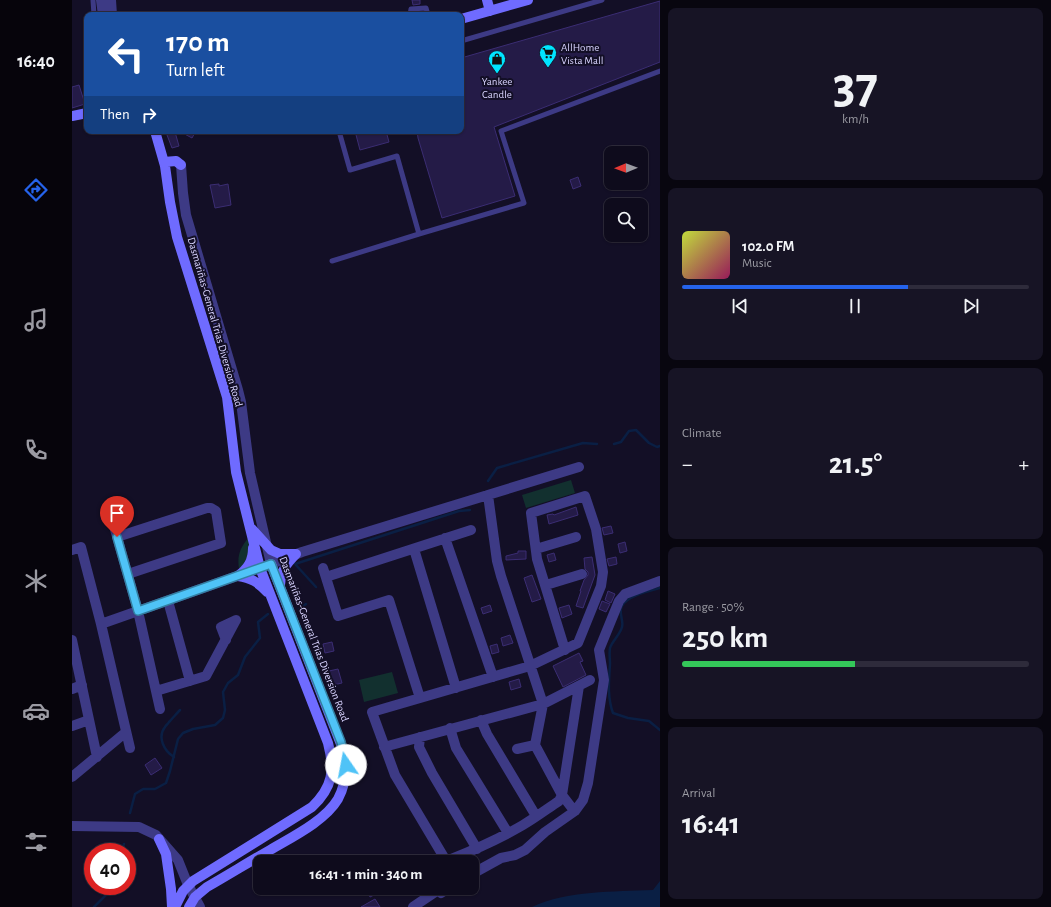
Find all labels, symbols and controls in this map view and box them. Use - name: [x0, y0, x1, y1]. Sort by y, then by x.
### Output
- icon: left: [100, 28, 152, 80]
- text: 170 m: [166, 29, 230, 57]
- place label: AllHome Vista Mall: [561, 42, 603, 66]
- supermarket icon: AllHome Vista Mall: [538, 43, 558, 68]
- shop icon: Yankee Candle: [487, 49, 507, 74]
- text: 16:40: [17, 53, 55, 71]
- text: 37: [833, 60, 878, 112]
- text: Turn left: [166, 62, 225, 80]
- place label: Yankee Candle: [482, 76, 512, 100]
- icon: right: [138, 104, 160, 126]
- text: Then: [100, 107, 130, 122]
- text: km/h: [842, 113, 869, 126]
- north arrow: [604, 146, 648, 190]
- map controls: [604, 146, 648, 242]
- icon: directions: [22, 176, 50, 204]
- button: search: [604, 198, 648, 242]
- street label: Dasmariñas-General Trias Diversion Road: [185, 236, 245, 408]
- text: 102.0 FM: [742, 239, 794, 254]
- text: Music: [742, 257, 772, 270]
- icon: previous: [729, 295, 751, 317]
- icon: pause: [844, 295, 866, 317]
- icon: next: [960, 295, 982, 317]
- icon: music: [22, 306, 50, 334]
- text: Climate: [682, 427, 721, 440]
- icon: phone: [22, 436, 50, 464]
- text: 21.5°: [829, 449, 882, 479]
- text: −: [682, 453, 693, 475]
- text: +: [1018, 453, 1029, 475]
- pin: [100, 496, 134, 537]
- icon: arrive: [106, 502, 128, 524]
- street label: Dasmariñas-General Trias Diversion Road: [277, 555, 351, 723]
- icon: climate: [22, 567, 50, 595]
- text: Range · 50%: [682, 601, 744, 614]
- text: 250 km: [682, 623, 768, 653]
- icon: car: [22, 697, 50, 725]
- position arrow: [325, 744, 367, 786]
- text: Arrival: [682, 787, 715, 800]
- text: 16:41: [682, 809, 740, 839]
- icon: filters: [22, 828, 50, 856]
- speed limit sign: 40: [84, 843, 136, 895]
- text: 16:41 · 1 min · 340 m: [310, 867, 422, 882]

